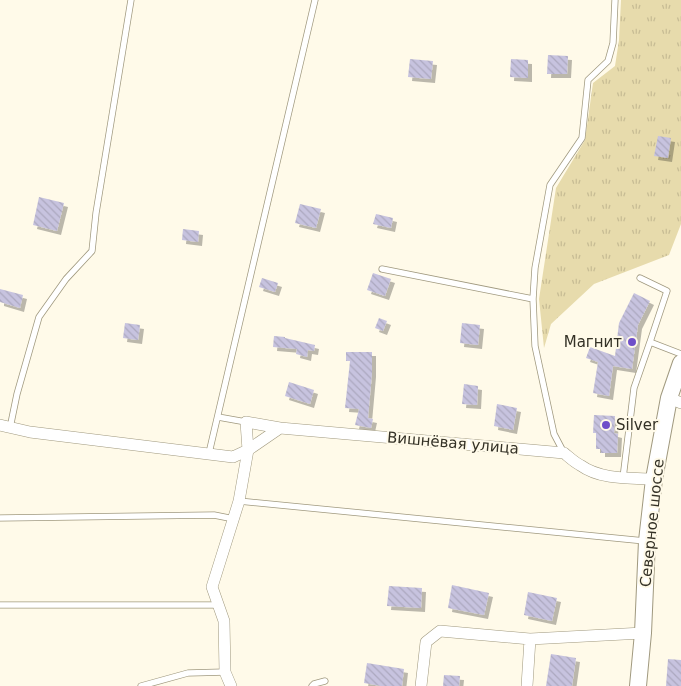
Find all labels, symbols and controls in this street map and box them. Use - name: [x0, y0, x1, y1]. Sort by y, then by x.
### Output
- place label: Магнит: [564, 333, 622, 351]
- marker: Магнит: [626, 336, 638, 348]
- place label: Silver: [616, 416, 659, 434]
- marker: Silver: [600, 419, 612, 431]
- street label: Вишнёвая улица: [386, 428, 520, 458]
- street label: Северное шоссе: [636, 458, 668, 588]

